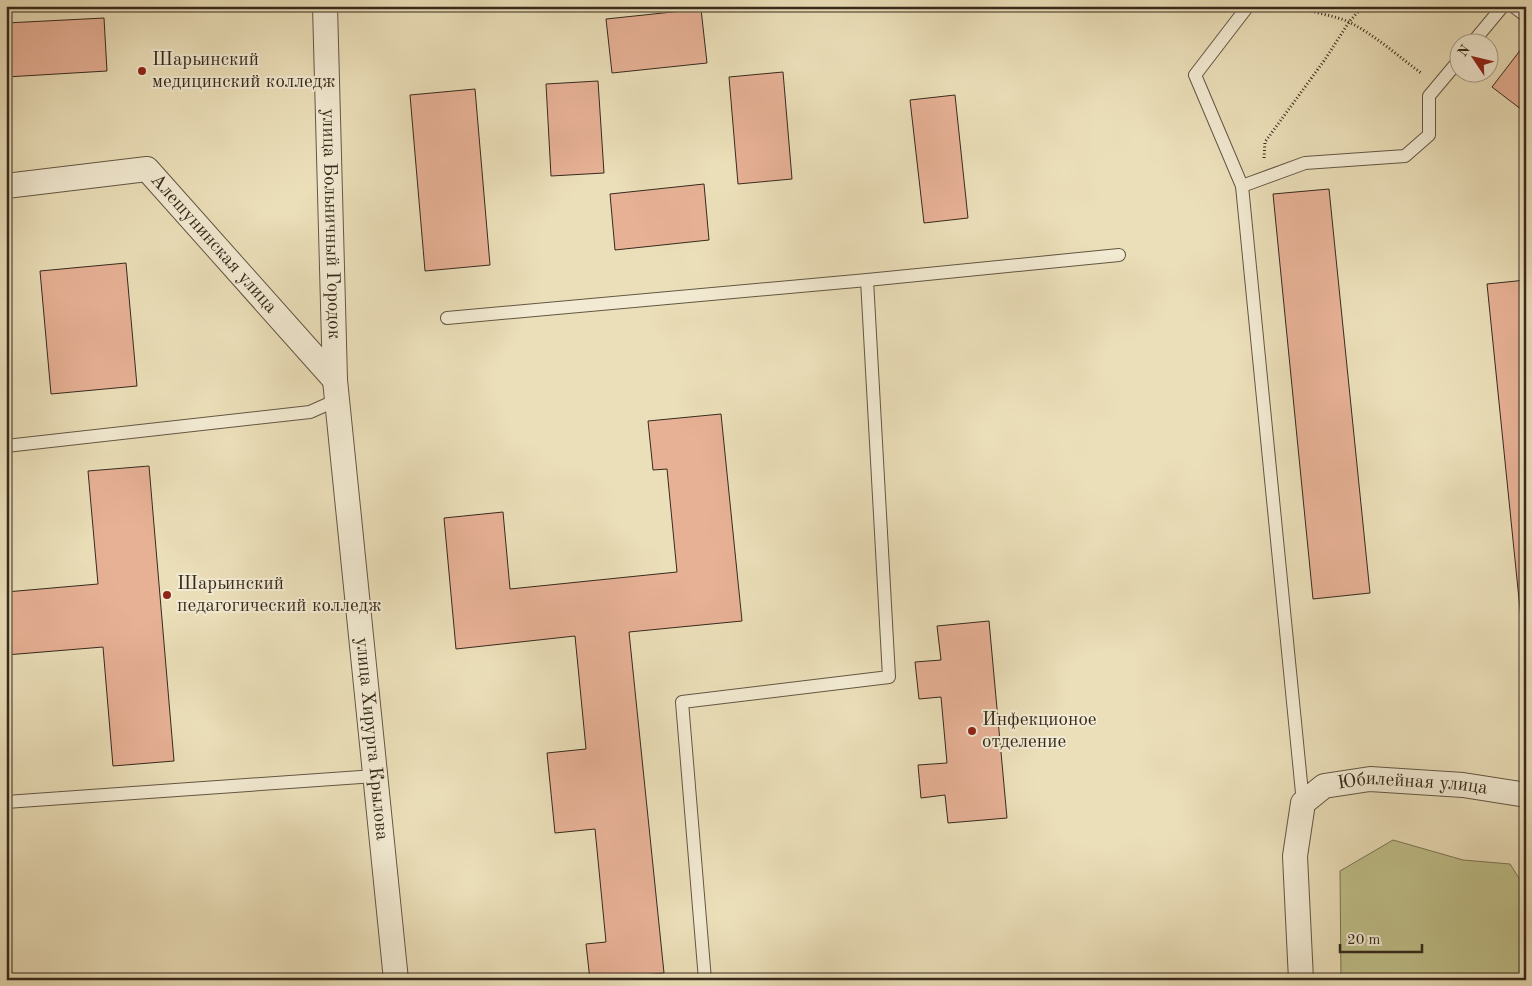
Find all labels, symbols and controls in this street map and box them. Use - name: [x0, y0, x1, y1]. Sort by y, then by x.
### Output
- north arrow: [1450, 32, 1500, 82]
- text: N: [1455, 42, 1473, 60]
- place label: Шарьинский медицинский колледж: [152, 51, 336, 92]
- marker: Шарьинский медицинский колледж: [136, 65, 148, 77]
- street label: улица Больничный Городок: [318, 108, 343, 340]
- street label: Алешунинская улица: [147, 170, 281, 317]
- place label: Шарьинский педагогический колледж: [177, 575, 382, 616]
- marker: Шарьинский педагогический колледж: [161, 589, 173, 601]
- street label: улица Хирурга Крылова: [352, 637, 391, 842]
- place label: Инфекционое отделение: [982, 711, 1097, 752]
- marker: Инфекционое отделение: [966, 725, 978, 737]
- street label: Юбилейная улица: [1336, 769, 1490, 798]
- scale bar: [1340, 921, 1422, 953]
- text: 20 m: [1347, 933, 1381, 948]

